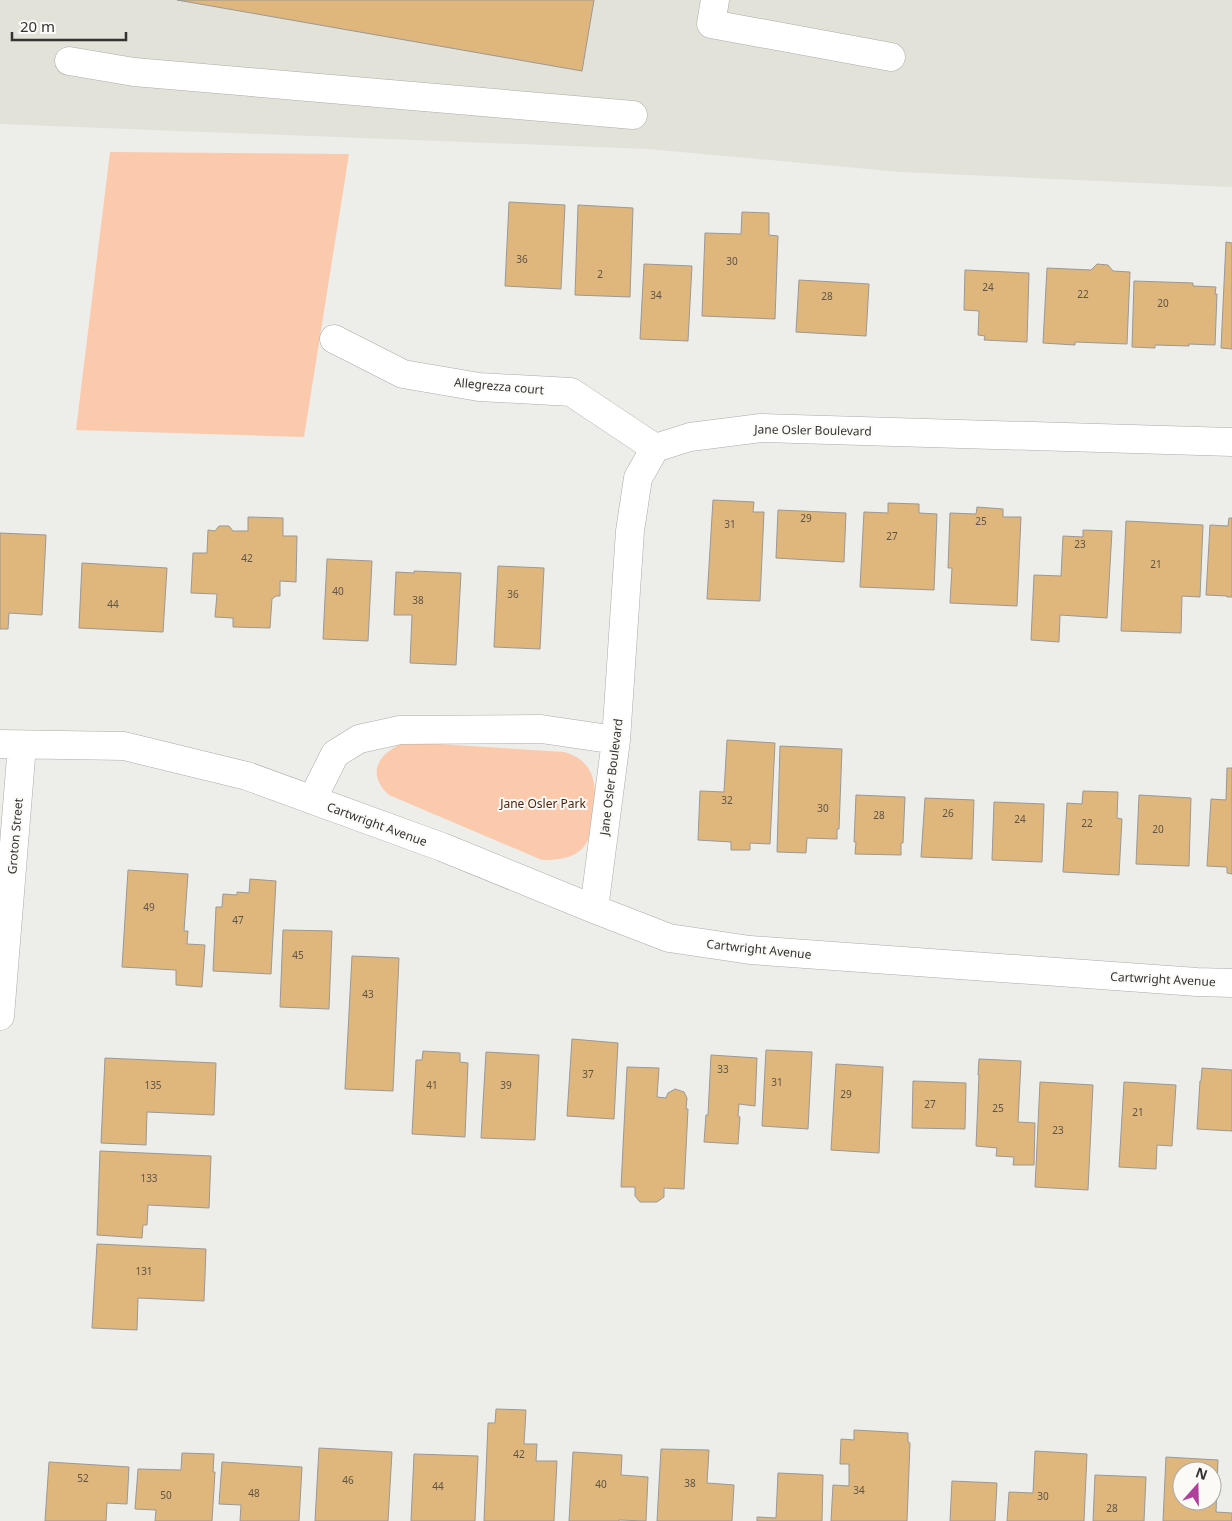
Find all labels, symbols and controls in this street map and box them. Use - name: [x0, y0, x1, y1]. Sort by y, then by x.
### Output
- scale bar: [12, 10, 126, 42]
- text: 20 m: [20, 16, 55, 36]
- house number: 36: [516, 252, 528, 266]
- house number: 30: [726, 254, 738, 268]
- house number: 2: [597, 267, 603, 281]
- house number: 24: [982, 280, 994, 294]
- house number: 22: [1077, 287, 1089, 301]
- house number: 34: [650, 288, 662, 302]
- house number: 28: [821, 289, 833, 303]
- house number: 20: [1157, 296, 1169, 310]
- street label: Allegrezza court: [453, 374, 545, 398]
- street label: Jane Osler Boulevard: [753, 420, 872, 440]
- house number: 29: [800, 511, 812, 525]
- house number: 25: [975, 514, 987, 528]
- house number: 31: [724, 517, 736, 531]
- house number: 27: [886, 529, 898, 543]
- house number: 23: [1074, 537, 1086, 551]
- house number: 42: [241, 551, 253, 565]
- house number: 21: [1150, 557, 1162, 571]
- house number: 40: [332, 584, 344, 598]
- house number: 36: [507, 587, 519, 601]
- house number: 38: [412, 593, 424, 607]
- house number: 44: [107, 597, 119, 611]
- street label: Jane Osler Boulevard: [595, 718, 627, 837]
- house number: 32: [721, 793, 733, 807]
- park label: Jane Osler Park: [499, 795, 586, 812]
- street label: Groton Street: [3, 797, 27, 875]
- street label: Cartwright Avenue: [325, 798, 430, 850]
- house number: 30: [817, 801, 829, 815]
- house number: 26: [942, 806, 954, 820]
- house number: 28: [873, 808, 885, 822]
- house number: 24: [1014, 812, 1026, 826]
- house number: 22: [1081, 816, 1093, 830]
- house number: 20: [1152, 822, 1164, 836]
- house number: 49: [143, 900, 155, 914]
- house number: 47: [232, 913, 244, 927]
- street label: Cartwright Avenue: [706, 935, 813, 963]
- house number: 45: [292, 948, 304, 962]
- street label: Cartwright Avenue: [1110, 968, 1216, 990]
- house number: 43: [362, 987, 374, 1001]
- house number: 33: [717, 1062, 729, 1076]
- house number: 37: [582, 1067, 594, 1081]
- house number: 31: [771, 1075, 783, 1089]
- house number: 135: [144, 1078, 162, 1092]
- house number: 41: [426, 1078, 438, 1092]
- house number: 39: [500, 1078, 512, 1092]
- house number: 29: [840, 1087, 852, 1101]
- house number: 27: [924, 1097, 936, 1111]
- house number: 25: [992, 1101, 1004, 1115]
- house number: 21: [1132, 1105, 1144, 1119]
- house number: 23: [1052, 1123, 1064, 1137]
- house number: 133: [140, 1171, 158, 1185]
- house number: 131: [135, 1264, 153, 1278]
- house number: 42: [513, 1447, 525, 1461]
- north arrow: [1172, 1461, 1222, 1511]
- text: N: [1193, 1462, 1210, 1484]
- house number: 52: [77, 1471, 89, 1485]
- house number: 46: [342, 1473, 354, 1487]
- house number: 38: [684, 1476, 696, 1490]
- house number: 40: [595, 1477, 607, 1491]
- house number: 44: [432, 1479, 444, 1493]
- house number: 34: [853, 1483, 865, 1497]
- house number: 48: [248, 1486, 260, 1500]
- house number: 50: [160, 1488, 172, 1502]
- house number: 30: [1037, 1489, 1049, 1503]
- house number: 28: [1106, 1501, 1118, 1515]

